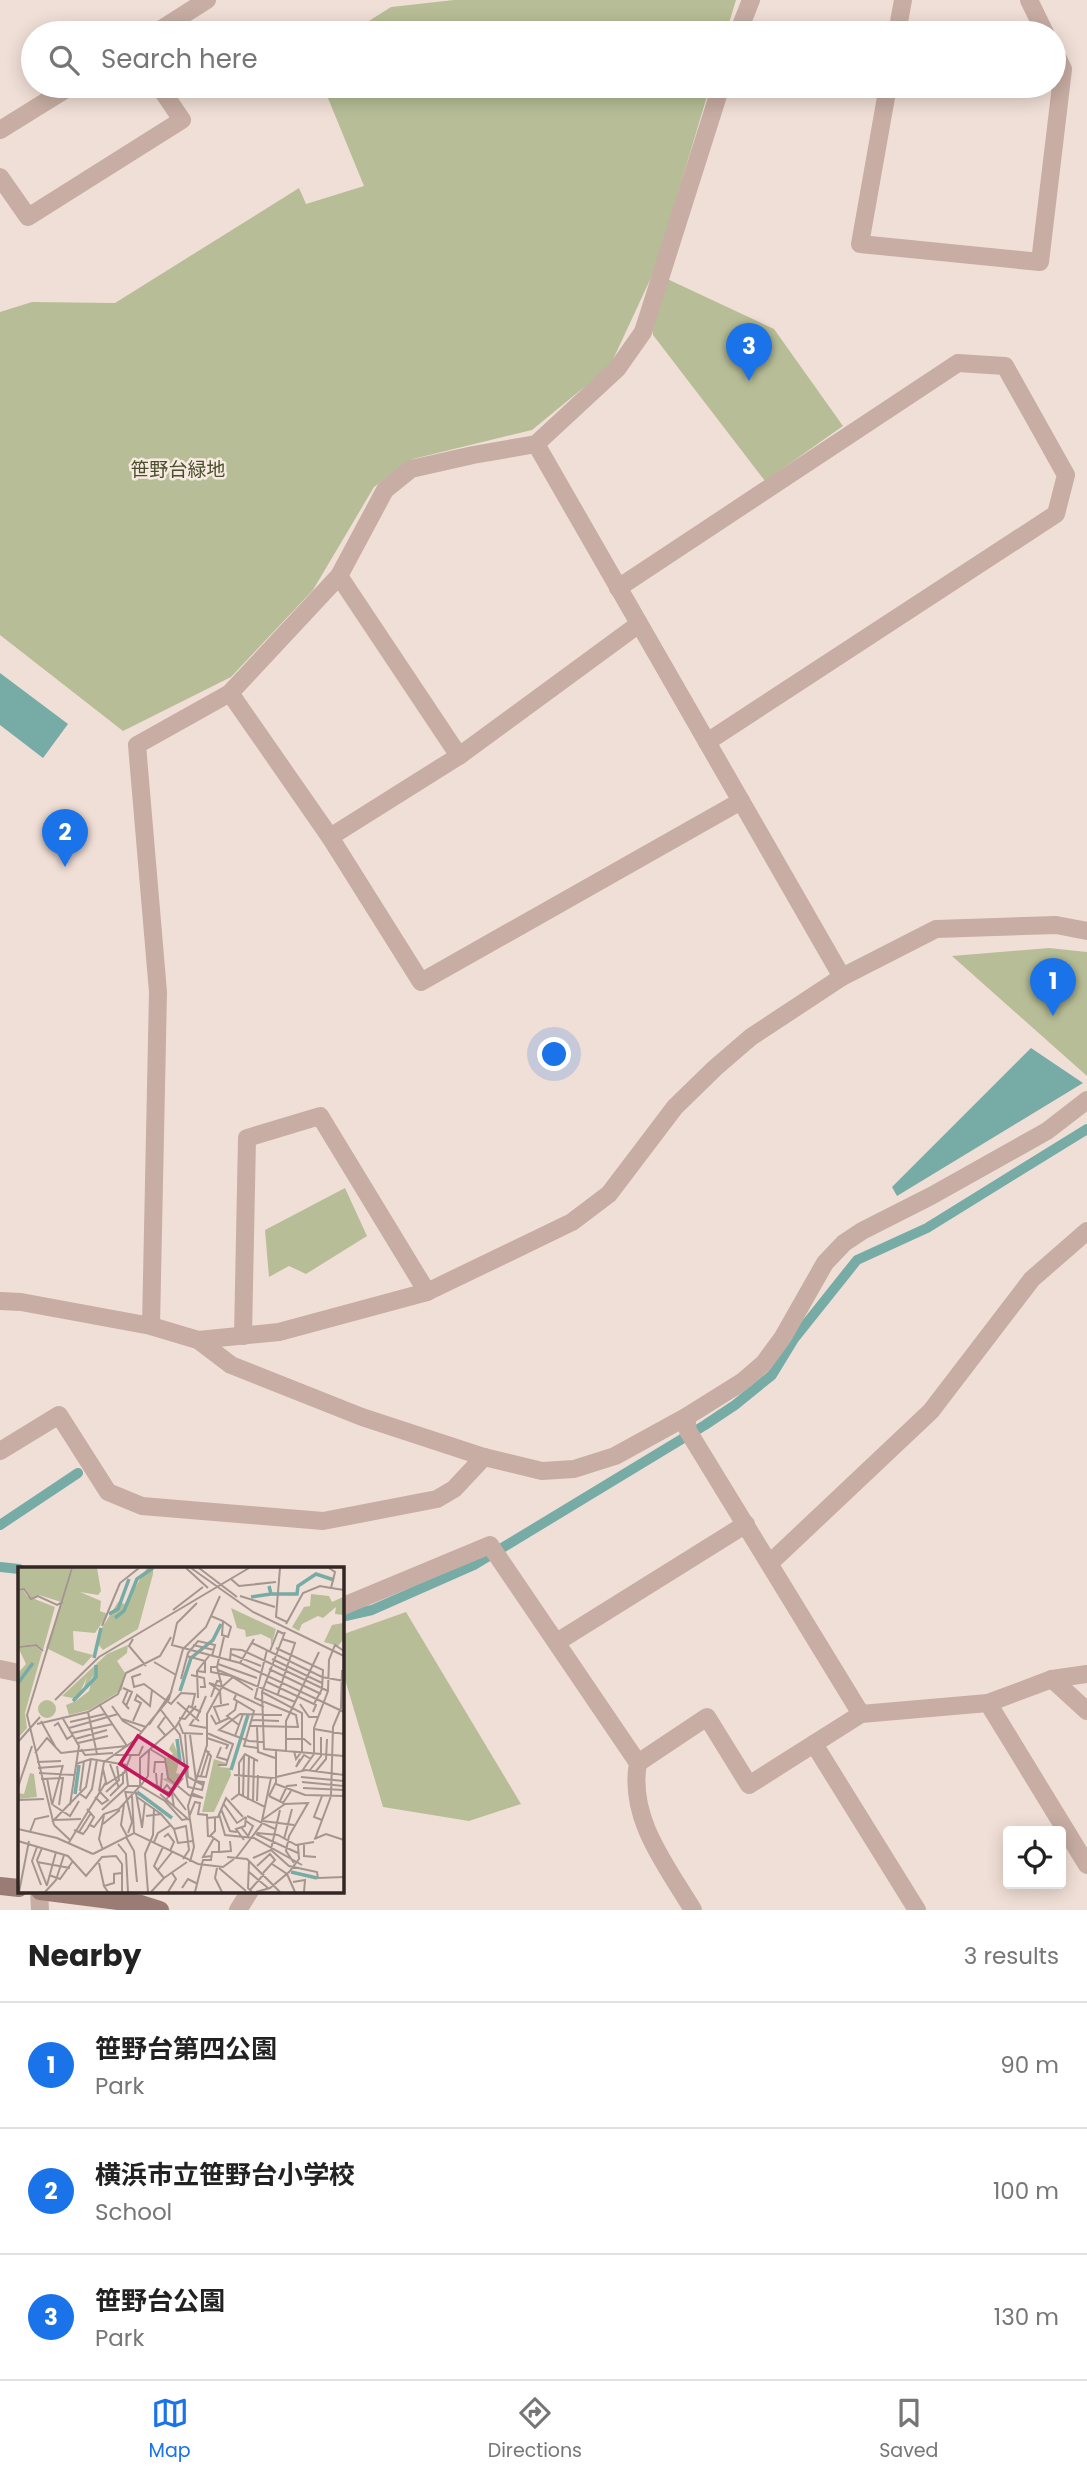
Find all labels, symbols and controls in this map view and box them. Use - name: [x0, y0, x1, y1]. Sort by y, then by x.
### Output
- search box: [21, 21, 1066, 98]
- icon: search: [45, 41, 83, 79]
- text: Search here: [101, 41, 258, 77]
- pin: 3: [726, 323, 772, 381]
- park label: 笹野台緑地: [130, 456, 226, 483]
- pin: 2: [42, 809, 88, 867]
- pin: 1: [1030, 958, 1076, 1016]
- your location: [537, 1037, 571, 1071]
- inset map: [18, 1567, 343, 1892]
- map controls: [1003, 1826, 1066, 1889]
- button: locate: [1003, 1826, 1066, 1889]
- text: Nearby: [28, 1934, 142, 1977]
- text: 3 results: [964, 1940, 1059, 1972]
- text: 笹野台第四公園: [95, 2031, 277, 2067]
- text: 1: [47, 2049, 55, 2081]
- text: 90 m: [1000, 2049, 1059, 2081]
- text: Park: [95, 2070, 144, 2102]
- text: 横浜市立笹野台小学校: [95, 2157, 355, 2193]
- text: 2: [44, 2175, 58, 2207]
- text: 100 m: [993, 2175, 1059, 2207]
- text: School: [95, 2196, 172, 2228]
- text: 笹野台公園: [95, 2283, 225, 2319]
- text: 3: [44, 2301, 58, 2333]
- text: 130 m: [994, 2301, 1059, 2333]
- text: Park: [95, 2322, 144, 2354]
- tab: Map: [149, 2394, 191, 2465]
- tab: Directions: [488, 2394, 582, 2465]
- tab: Saved: [879, 2394, 938, 2465]

